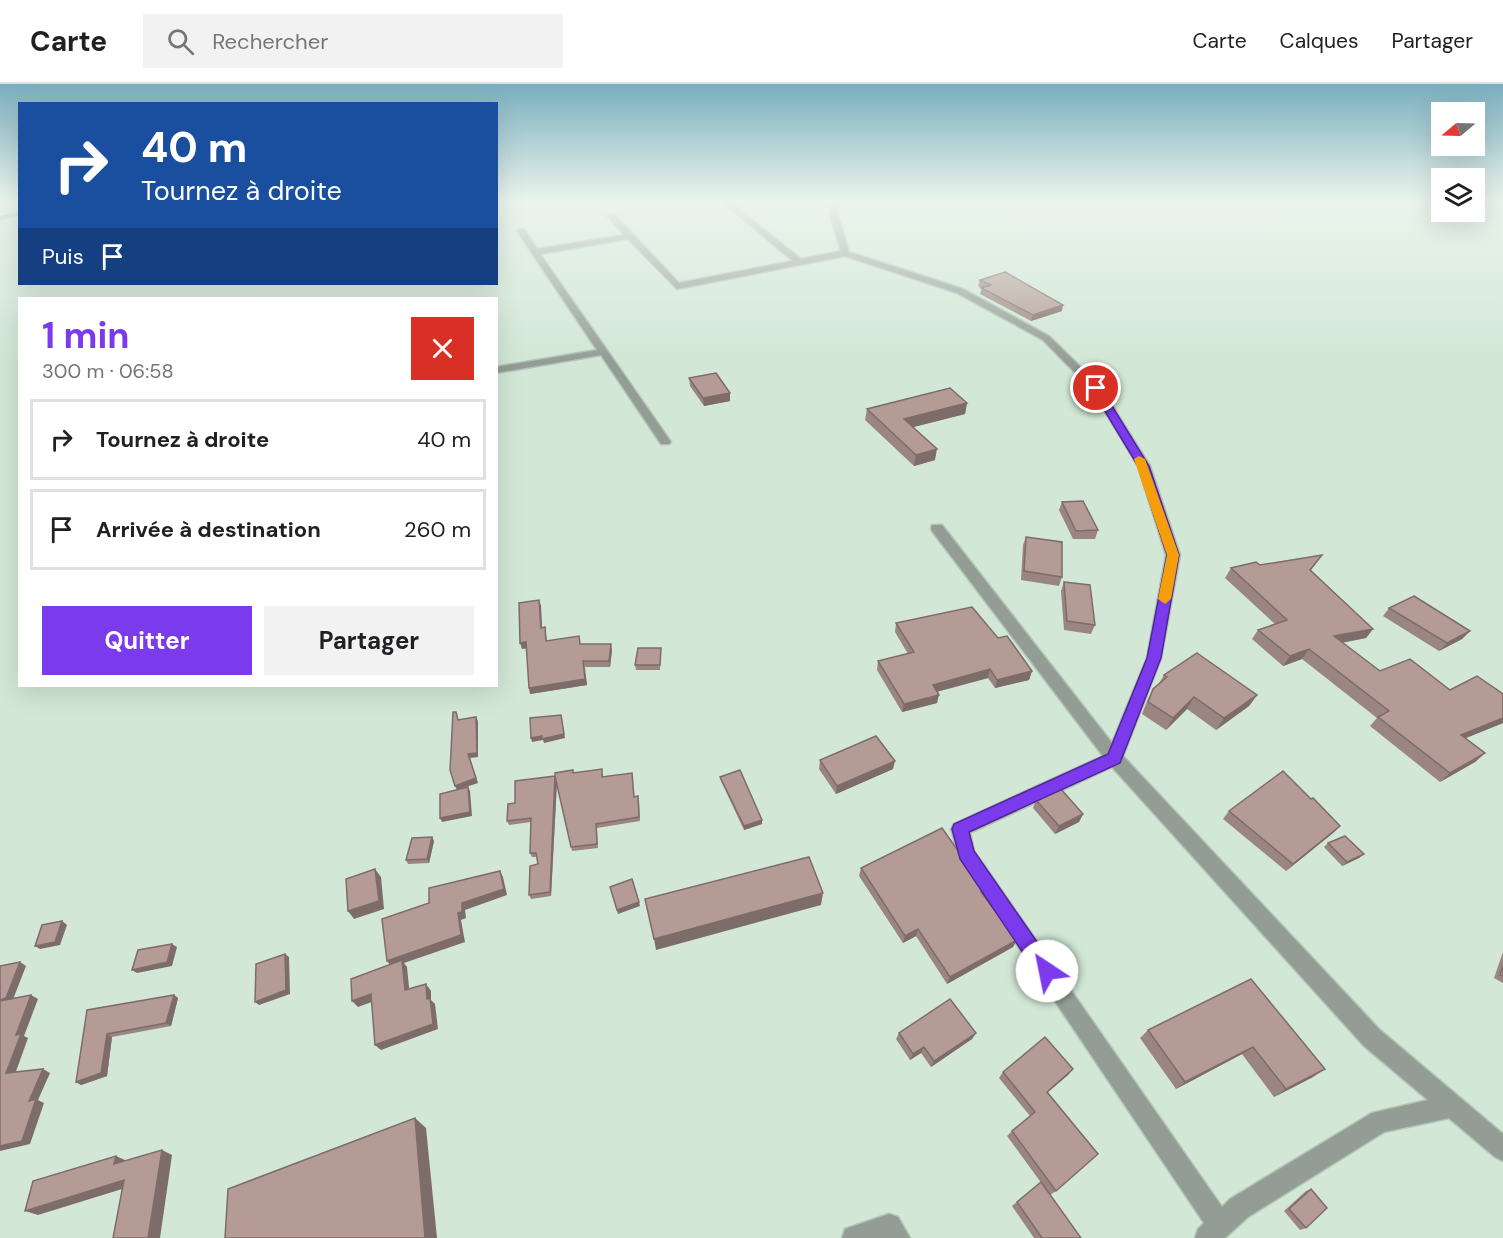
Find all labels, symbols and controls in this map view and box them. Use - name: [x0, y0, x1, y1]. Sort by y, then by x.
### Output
- search box: [143, 14, 563, 68]
- text: Carte: [30, 23, 107, 60]
- icon: search: [164, 25, 197, 58]
- text: Rechercher: [212, 27, 328, 56]
- text: Carte: [1192, 27, 1247, 55]
- text: Calques: [1280, 27, 1358, 55]
- text: Partager: [1391, 27, 1473, 55]
- north arrow: [1431, 102, 1485, 156]
- map controls: [1431, 102, 1485, 222]
- text: 40 m: [141, 120, 247, 175]
- icon: right: [42, 126, 120, 204]
- button: layers: [1431, 168, 1485, 222]
- text: Tournez à droite: [141, 173, 342, 208]
- icon: arrive: [96, 240, 129, 273]
- text: Puis: [42, 242, 84, 271]
- text: 1 min: [42, 312, 130, 359]
- button: close: [411, 317, 474, 380]
- text: 300 m · 06:58: [42, 358, 174, 384]
- pin: [1070, 362, 1121, 413]
- icon: arrive: [1079, 371, 1112, 404]
- icon: right: [45, 423, 78, 456]
- text: Tournez à droite: [96, 425, 269, 454]
- text: 40 m: [417, 425, 471, 454]
- icon: arrive: [45, 513, 78, 546]
- text: Arrivée à destination: [96, 515, 321, 544]
- text: 260 m: [404, 515, 471, 544]
- button: Quitter: [42, 606, 252, 675]
- button: Partager: [264, 606, 474, 675]
- position arrow: [1015, 939, 1079, 1003]

